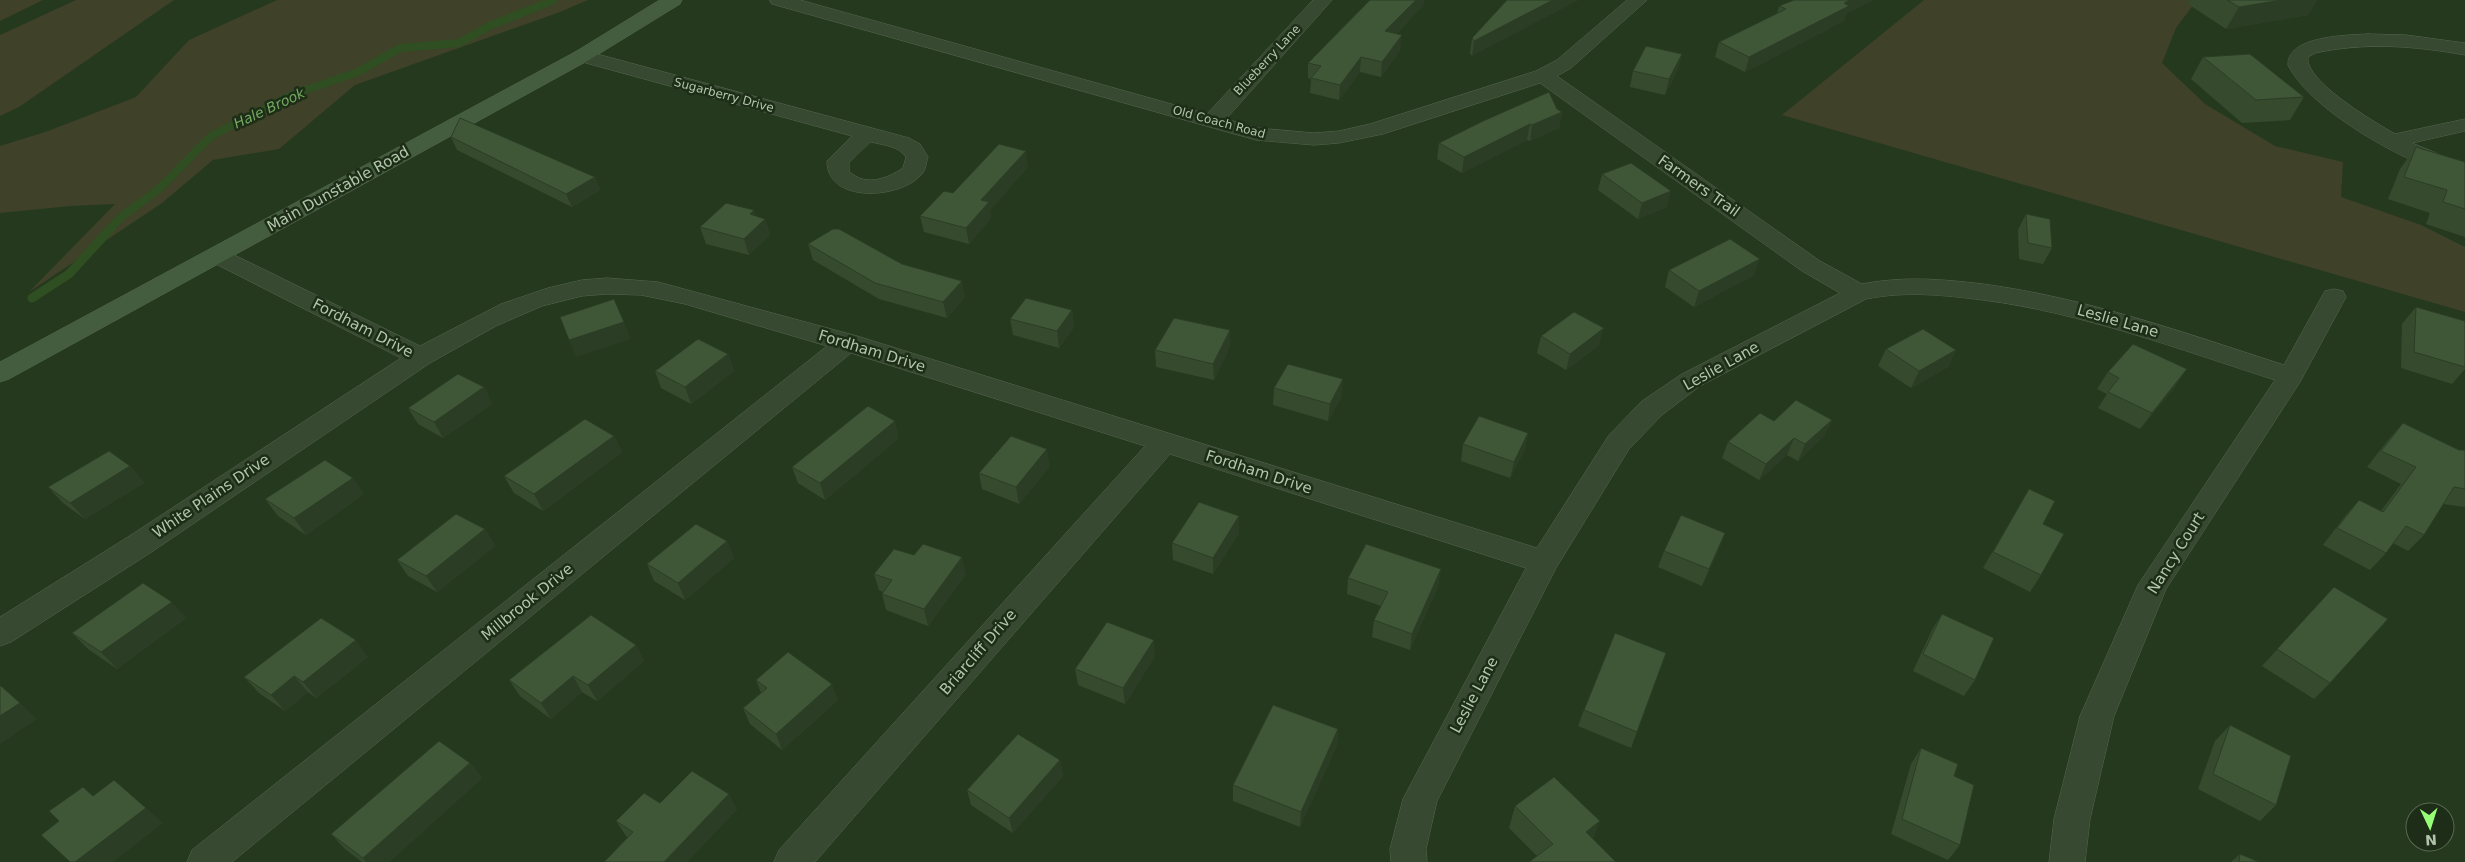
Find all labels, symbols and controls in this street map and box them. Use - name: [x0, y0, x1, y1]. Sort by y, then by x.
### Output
- street label: Blueberry Lane: [1231, 22, 1303, 98]
- street label: Sugarberry Drive: [673, 75, 775, 115]
- water label: Hale Brook: [231, 84, 308, 131]
- street label: Old Coach Road: [1171, 103, 1267, 141]
- street label: Main Dunstable Road: [264, 142, 412, 236]
- street label: Farmers Trail: [1655, 151, 1743, 221]
- street label: Fordham Drive: [310, 295, 416, 361]
- street label: Leslie Lane: [2075, 301, 2161, 341]
- street label: Fordham Drive: [816, 326, 928, 376]
- street label: Leslie Lane: [1680, 338, 1762, 394]
- street label: Fordham Drive: [1204, 446, 1314, 498]
- street label: White Plains Drive: [149, 450, 273, 542]
- street label: Nancy Court: [2144, 509, 2208, 597]
- street label: Millbrook Drive: [478, 560, 576, 644]
- street label: Briarcliff Drive: [936, 606, 1020, 698]
- street label: Leslie Lane: [1446, 654, 1502, 736]
- north arrow: [2405, 802, 2455, 852]
- text: N: [2425, 832, 2437, 848]

